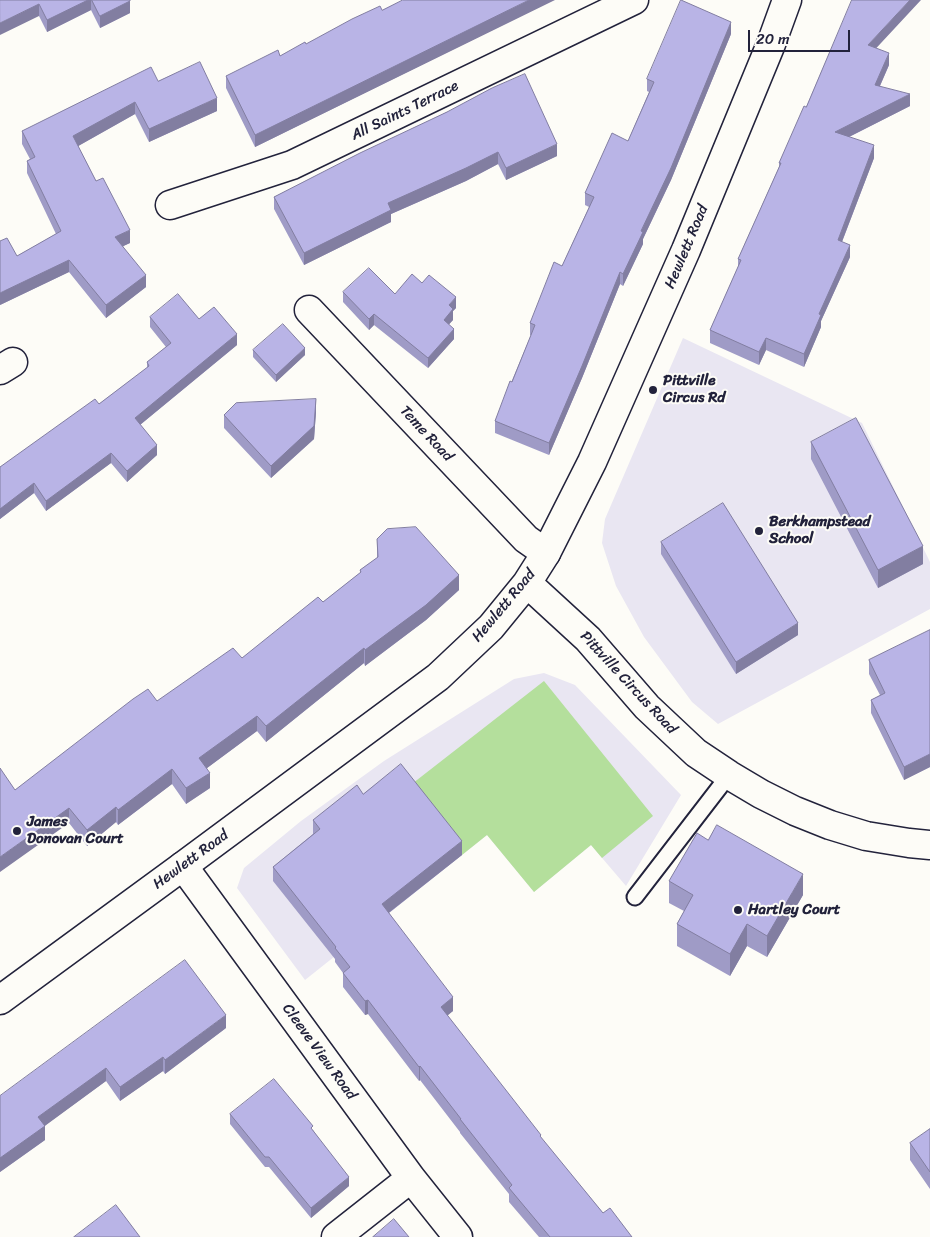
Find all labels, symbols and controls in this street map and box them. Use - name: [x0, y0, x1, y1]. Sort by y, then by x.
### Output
- scale bar: [750, 20, 852, 52]
- text: 20 m: [756, 26, 790, 52]
- street label: All Saints Terrace: [348, 77, 462, 145]
- street label: Hewlett Road: [661, 202, 713, 292]
- place label: Pittville Circus Rd: [663, 372, 725, 407]
- marker: Pittville Circus Rd: [647, 384, 659, 396]
- street label: Teme Road: [396, 402, 456, 466]
- place label: Berkhampstead School: [769, 513, 870, 548]
- marker: Berkhampstead School: [753, 525, 765, 537]
- street label: Hewlett Road: [468, 566, 540, 646]
- street label: Pittville Circus Road: [576, 628, 680, 738]
- place label: James Donovan Court: [27, 813, 124, 848]
- marker: James Donovan Court: [11, 825, 23, 837]
- street label: Hewlett Road: [150, 827, 232, 893]
- place label: Hartley Court: [748, 901, 840, 919]
- marker: Hartley Court: [732, 904, 744, 916]
- street label: Cleeve View Road: [278, 1000, 360, 1104]

